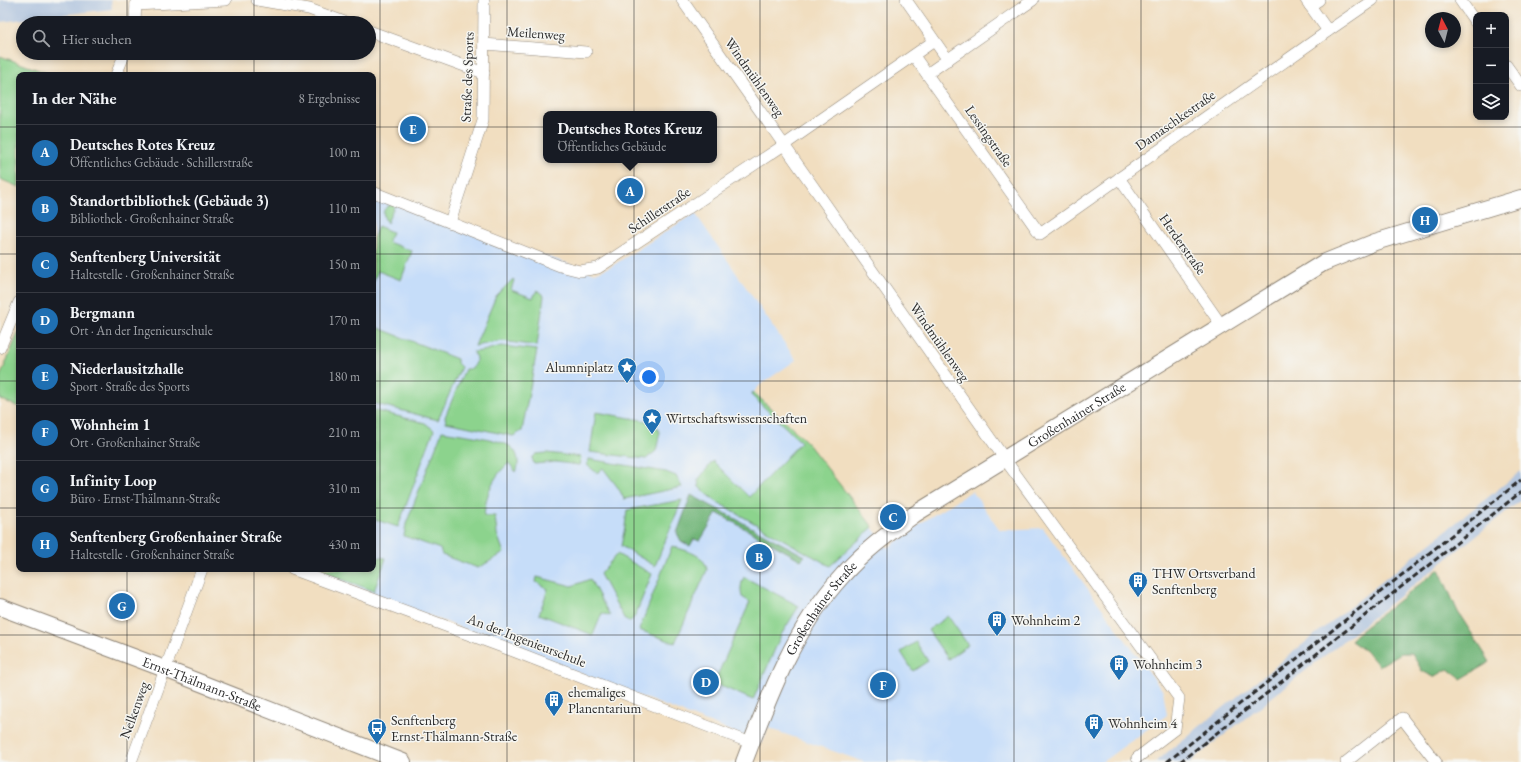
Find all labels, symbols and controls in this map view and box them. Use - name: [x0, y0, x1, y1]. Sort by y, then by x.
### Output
- north arrow: [1425, 12, 1461, 48]
- map controls: [1473, 12, 1509, 120]
- button: +: [1473, 12, 1509, 48]
- search box: [16, 16, 376, 60]
- street label: Meilenweg: [506, 22, 566, 44]
- icon: search: [30, 27, 52, 49]
- text: Hier suchen: [62, 29, 132, 48]
- street label: Straße des Sports: [456, 31, 478, 123]
- street label: Windmühlenweg: [721, 34, 789, 121]
- button: −: [1473, 48, 1509, 84]
- button: layers: [1473, 84, 1509, 120]
- street label: Damaschkestraße: [1131, 85, 1219, 154]
- text: In der Nähe: [32, 87, 117, 109]
- text: 8 Ergebnisse: [299, 90, 360, 107]
- street label: Lessingstraße: [961, 102, 1017, 171]
- popup: [543, 111, 717, 163]
- pin: E: [400, 114, 426, 144]
- text: Deutsches Rotes Kreuz: [558, 119, 702, 138]
- text: Deutsches Rotes Kreuz: [70, 135, 215, 154]
- text: Öffentliches Gebäude: [558, 138, 666, 155]
- text: A: [40, 144, 50, 161]
- text: 100 m: [329, 144, 360, 161]
- text: Öffentliches Gebäude · Schillerstraße: [70, 154, 253, 171]
- pin: A: [617, 176, 643, 206]
- street label: Schillerstraße: [624, 182, 694, 237]
- text: Standortbibliothek (Gebäude 3): [70, 191, 269, 210]
- text: B: [41, 200, 49, 217]
- text: 110 m: [329, 200, 360, 217]
- pin: H: [1412, 205, 1438, 235]
- text: Bibliothek · Großenhainer Straße: [70, 210, 234, 227]
- street label: Herderstraße: [1155, 210, 1211, 278]
- text: Senftenberg Universität: [70, 247, 221, 266]
- text: C: [40, 256, 50, 273]
- text: 150 m: [329, 256, 360, 273]
- text: Haltestelle · Großenhainer Straße: [70, 266, 234, 283]
- street label: Windmühlenweg: [906, 299, 974, 386]
- text: Bergmann: [70, 303, 135, 322]
- text: D: [40, 312, 50, 329]
- text: 170 m: [329, 312, 360, 329]
- text: Ort · An der Ingenieurschule: [70, 322, 213, 339]
- place icon: Alumniplatz: [616, 356, 638, 384]
- place label: Alumniplatz: [544, 358, 614, 376]
- text: Niederlausitzhalle: [70, 359, 184, 378]
- your location: [639, 367, 659, 387]
- text: E: [41, 368, 49, 385]
- text: 180 m: [329, 368, 360, 385]
- street label: Großenhainer Straße: [1024, 377, 1129, 452]
- text: Sport · Straße des Sports: [70, 378, 190, 395]
- place icon: Wirtschaftswissenschaften: [641, 407, 663, 435]
- place label: Wirtschaftswissenschaften: [666, 409, 808, 427]
- text: Wohnheim 1: [70, 415, 150, 434]
- text: F: [41, 424, 49, 441]
- text: 210 m: [329, 424, 360, 441]
- text: Ort · Großenhainer Straße: [70, 434, 200, 451]
- text: Infinity Loop: [70, 471, 157, 490]
- text: G: [40, 480, 50, 497]
- text: 310 m: [329, 480, 360, 497]
- text: Büro · Ernst-Thälmann-Straße: [70, 490, 220, 507]
- pin: C: [880, 502, 906, 532]
- text: Senftenberg Großenhainer Straße: [70, 527, 282, 546]
- text: H: [40, 536, 50, 553]
- text: 430 m: [329, 536, 360, 553]
- pin: B: [746, 542, 772, 572]
- text: Haltestelle · Großenhainer Straße: [70, 546, 234, 563]
- street label: Großenhainer Straße: [781, 557, 861, 658]
- place label: THW Ortsverband Senftenberg: [1152, 564, 1256, 598]
- building icon: THW Ortsverband Senftenberg: [1127, 570, 1149, 598]
- pin: G: [109, 591, 135, 621]
- street label: An der Ingenieurschule: [464, 609, 589, 671]
- building icon: Wohnheim 2: [986, 609, 1008, 637]
- place label: Wohnheim 2: [1011, 611, 1081, 629]
- street label: Ernst-Thälmann-Straße: [140, 652, 265, 715]
- building icon: Wohnheim 3: [1108, 653, 1130, 681]
- place label: Wohnheim 3: [1133, 655, 1203, 673]
- pin: D: [693, 667, 719, 697]
- pin: F: [870, 670, 896, 700]
- street label: Nelkenweg: [115, 678, 153, 741]
- place label: ehemaliges Planentarium: [568, 683, 641, 717]
- building icon: ehemaliges Planentarium: [543, 689, 565, 717]
- place label: Senftenberg Ernst-Thälmann-Straße: [391, 711, 518, 745]
- building icon: Wohnheim 4: [1083, 712, 1105, 740]
- place label: Wohnheim 4: [1108, 714, 1178, 732]
- bus stop icon: Senftenberg Ernst-Thälmann-Straße: [366, 717, 388, 745]

